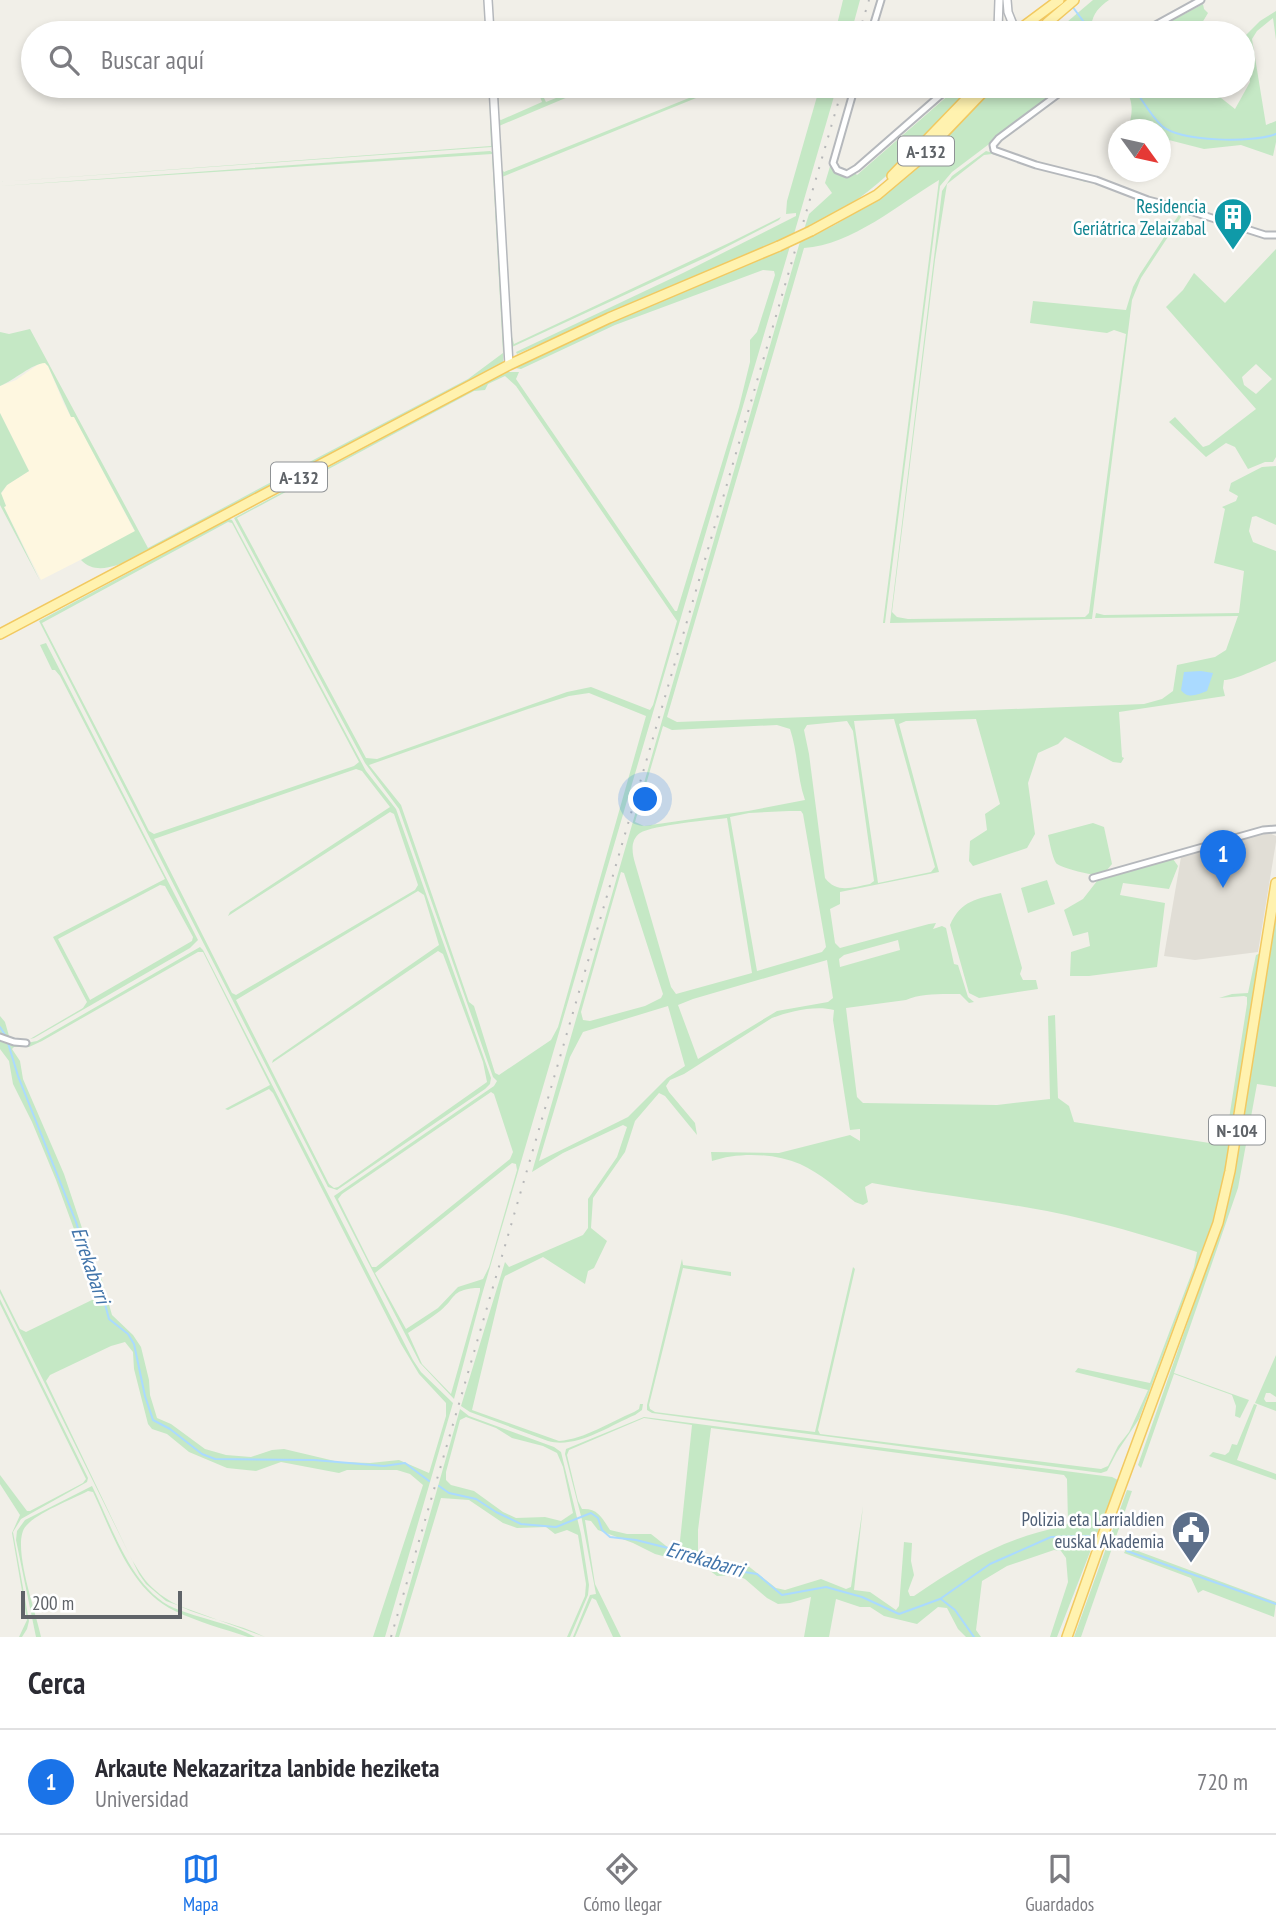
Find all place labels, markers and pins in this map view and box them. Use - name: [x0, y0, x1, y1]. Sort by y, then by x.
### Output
- place label: Residencia Geriátrica Zelaizabal: [1073, 194, 1207, 240]
- building icon: Residencia Geriátrica Zelaizabal: [1212, 196, 1254, 251]
- pin: 1: [1200, 830, 1246, 888]
- place label: Polizia eta Larrialdien euskal Akademia: [1022, 1507, 1164, 1553]
- public building icon: Polizia eta Larrialdien euskal Akademia: [1170, 1509, 1212, 1564]

